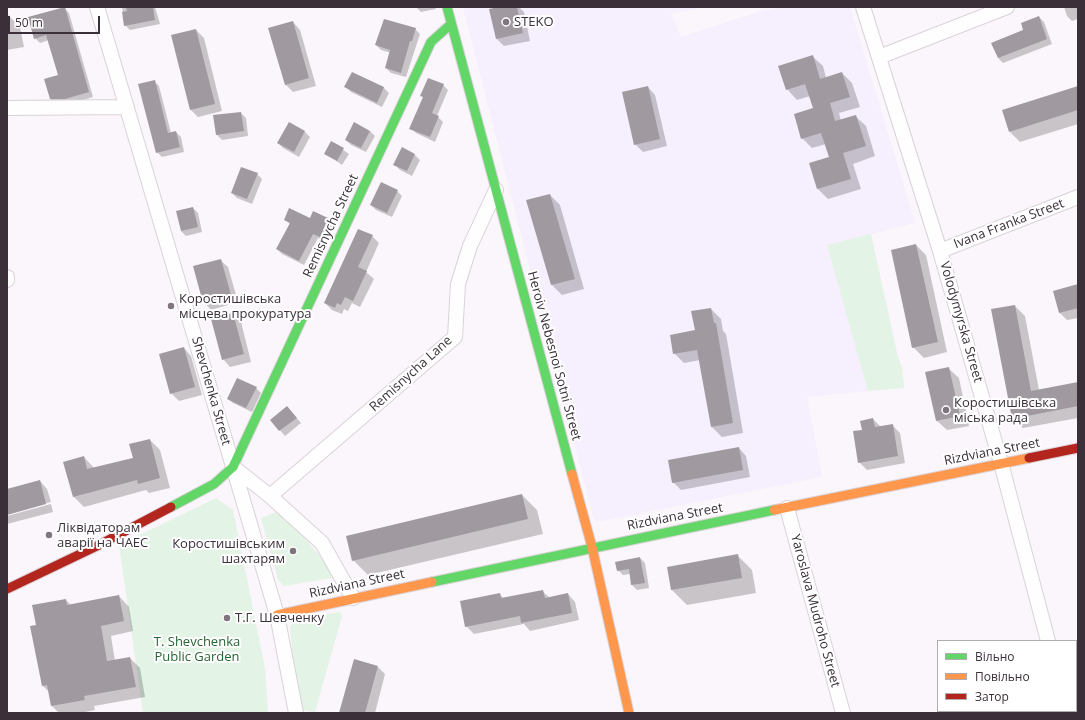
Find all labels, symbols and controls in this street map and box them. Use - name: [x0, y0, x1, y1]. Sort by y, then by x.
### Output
- scale bar: [10, 8, 102, 34]
- text: 50 m: [15, 14, 43, 31]
- place label: STEKO: [514, 14, 554, 30]
- marker: STEKO: [501, 17, 511, 27]
- street label: Remisnycha Street: [300, 172, 362, 280]
- street label: Ivana Franka Street: [952, 196, 1066, 252]
- street label: Volodymyrska Street: [936, 260, 986, 384]
- street label: Heroiv Nebesnoi Sotni Street: [524, 270, 584, 442]
- place label: Коростишівська місцева прокуратура: [179, 291, 312, 322]
- marker: Коростишівська місцева прокуратура: [166, 301, 176, 311]
- street label: Remisnycha Lane: [367, 333, 455, 415]
- street label: Shevchenka Street: [188, 335, 234, 447]
- place label: Коростишівська міська рада: [954, 395, 1056, 426]
- marker: Коростишівська міська рада: [941, 405, 951, 415]
- street label: Rizdviana Street: [943, 435, 1041, 469]
- street label: Rizdviana Street: [626, 500, 724, 534]
- place label: Ліквідаторам аварії на ЧАЕС: [57, 520, 148, 551]
- marker: Ліквідаторам аварії на ЧАЕС: [44, 530, 54, 540]
- street label: Yaroslava Mudroho Street: [787, 533, 843, 689]
- place label: Коростишівським шахтарям: [172, 536, 285, 567]
- marker: Коростишівським шахтарям: [288, 546, 298, 556]
- street label: Rizdviana Street: [308, 566, 406, 602]
- place label: Т.Г. Шевченку: [235, 610, 324, 626]
- marker: Т.Г. Шевченку: [222, 613, 232, 623]
- park label: T. Shevchenka Public Garden: [154, 634, 240, 665]
- legend: [937, 640, 1077, 712]
- text: Вільно: [975, 648, 1015, 665]
- text: Повільно: [975, 668, 1030, 685]
- text: Затор: [975, 688, 1009, 705]

